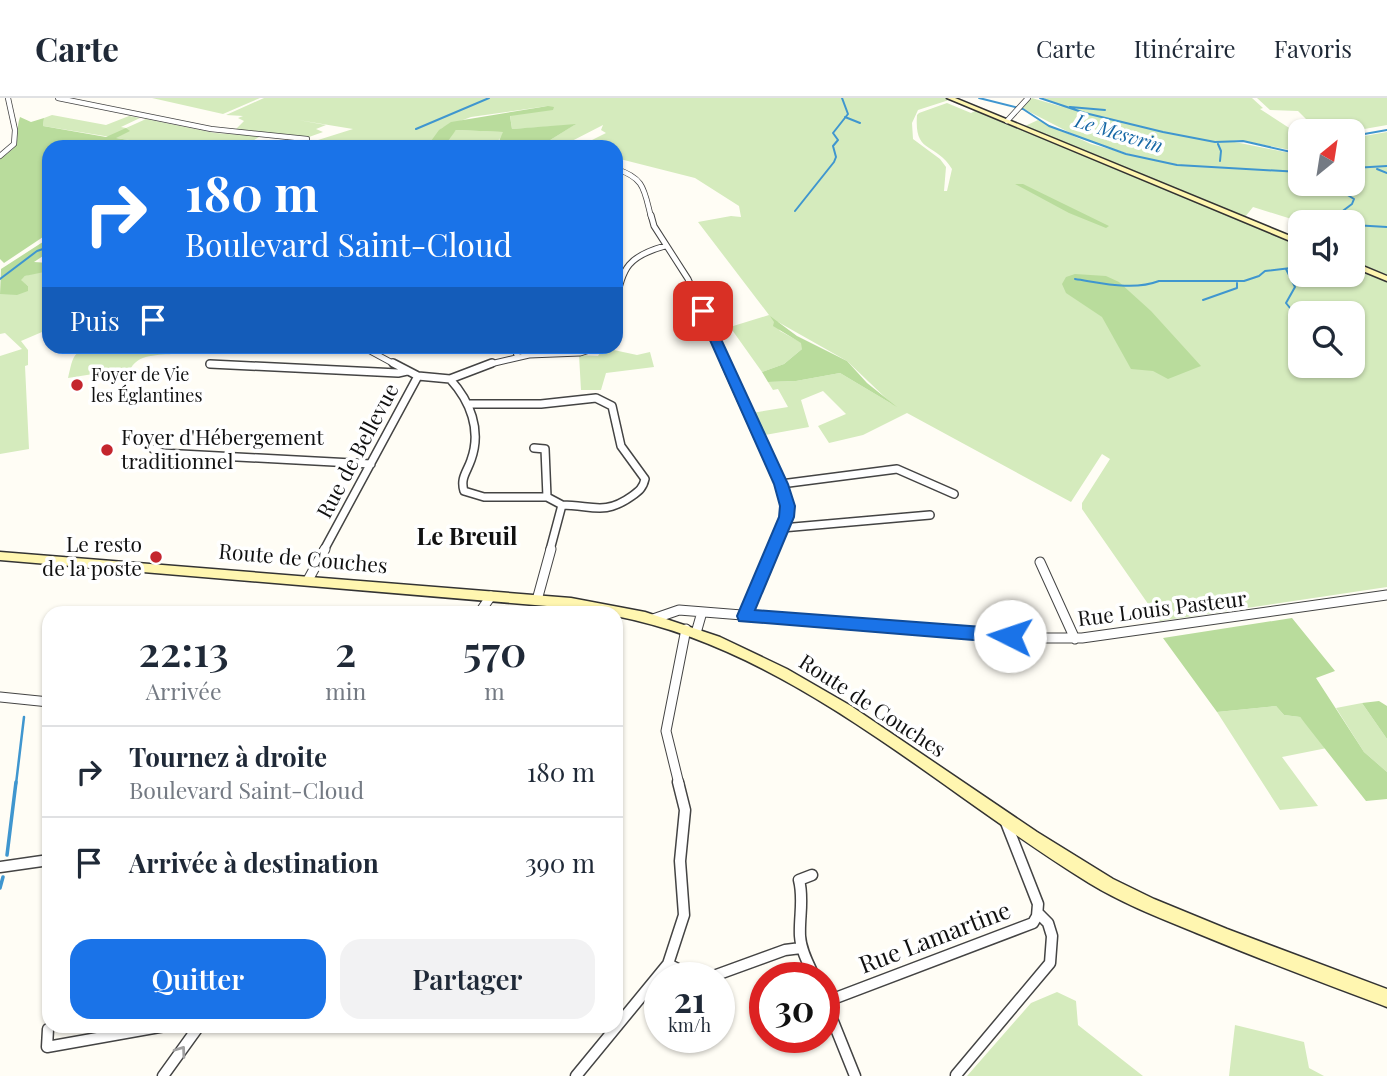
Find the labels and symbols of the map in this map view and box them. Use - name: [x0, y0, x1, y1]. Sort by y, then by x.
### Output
- water label: Le Mesvrin: [1071, 106, 1166, 158]
- north arrow: [1288, 119, 1365, 196]
- pin: [673, 281, 733, 341]
- place label: Foyer de Vie les Églantines: [91, 362, 202, 407]
- marker: Foyer de Vie les Églantines: [69, 377, 85, 393]
- street label: Rue de Bellevue: [309, 378, 404, 522]
- place label: Foyer d'Hébergement traditionnel: [121, 422, 324, 474]
- marker: Foyer d'Hébergement traditionnel: [99, 442, 115, 458]
- district label: Le Breuil: [417, 519, 518, 551]
- place label: Le resto de la poste: [42, 529, 142, 581]
- street label: Route de Couches: [218, 536, 389, 578]
- marker: Le resto de la poste: [148, 549, 164, 565]
- street label: Rue Louis Pasteur: [1076, 583, 1249, 631]
- position arrow: [973, 599, 1047, 673]
- street label: Route de Couches: [794, 646, 952, 762]
- street label: Rue Lamartine: [854, 893, 1015, 980]
- speed limit sign: 30: [749, 962, 840, 1053]
- one-way arrow: [173, 1046, 185, 1059]

